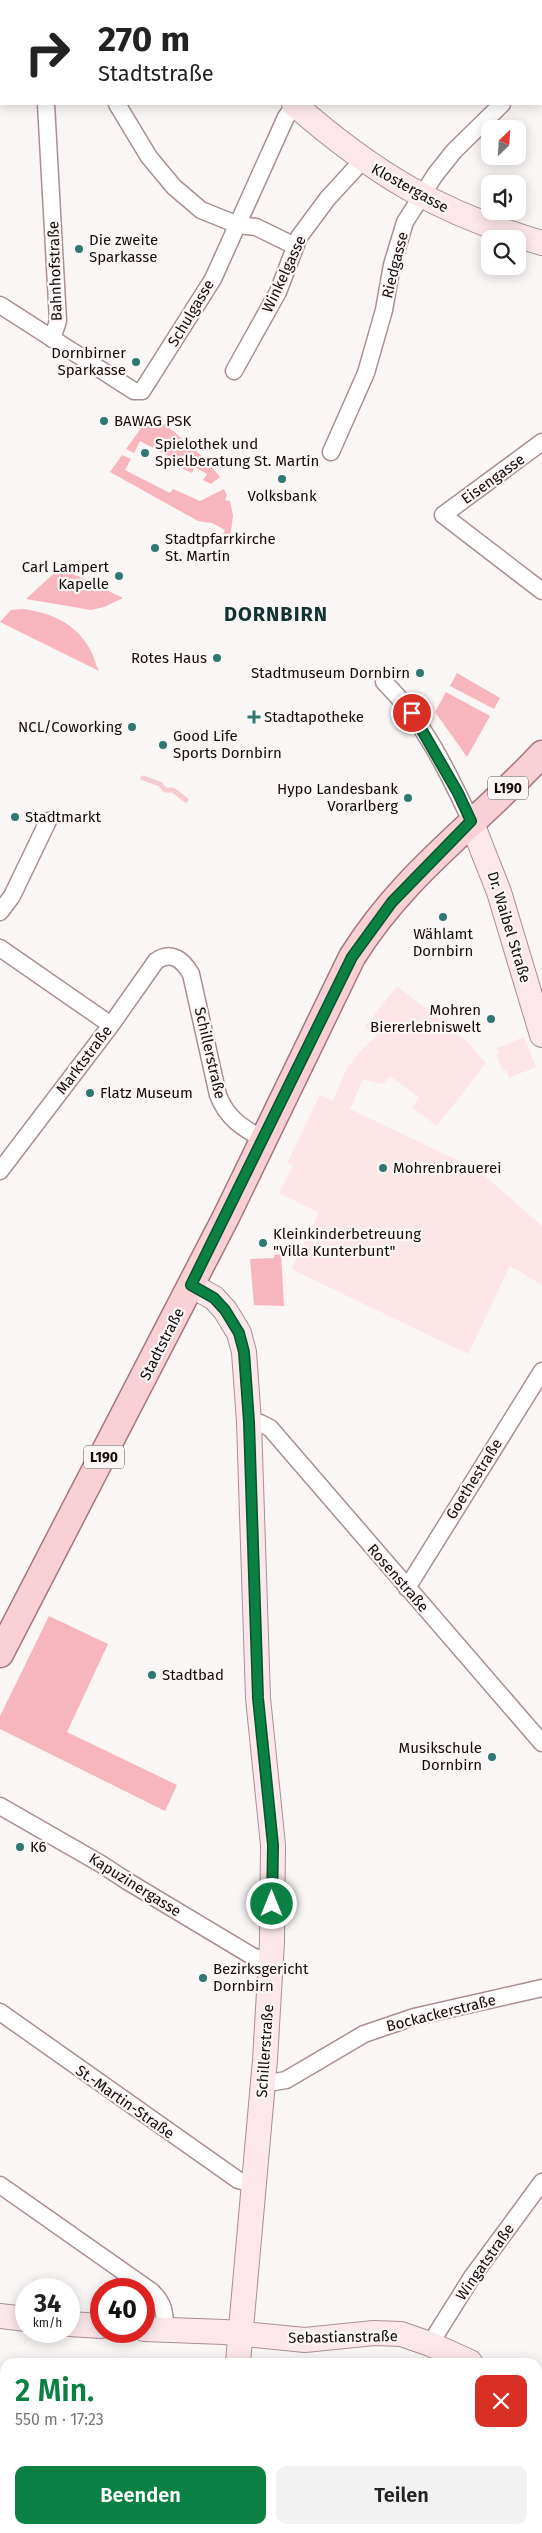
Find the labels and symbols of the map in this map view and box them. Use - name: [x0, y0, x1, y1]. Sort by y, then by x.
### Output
- north arrow: [481, 120, 526, 165]
- street label: Klostergasse: [368, 159, 452, 217]
- street label: Bahnhofstraße: [44, 221, 66, 321]
- street label: Riedgasse: [378, 230, 412, 300]
- place label: Die zweite Sparkasse: [89, 231, 158, 266]
- street label: Winkelgasse: [258, 233, 310, 315]
- marker: Die zweite Sparkasse: [73, 243, 85, 255]
- street label: Schulgasse: [164, 276, 218, 350]
- place label: Dornbirner Sparkasse: [51, 344, 126, 379]
- marker: Dornbirner Sparkasse: [130, 356, 142, 368]
- place label: BAWAG PSK: [114, 412, 192, 430]
- marker: BAWAG PSK: [98, 415, 110, 427]
- place label: Spielothek und Spielberatung St. Martin: [155, 435, 319, 470]
- marker: Spielothek und Spielberatung St. Martin: [139, 447, 151, 459]
- street label: Eisengasse: [458, 450, 528, 508]
- marker: Volksbank: [276, 473, 288, 485]
- place label: Volksbank: [247, 487, 317, 505]
- place label: Stadtpfarrkirche St. Martin: [165, 530, 276, 565]
- marker: Stadtpfarrkirche St. Martin: [149, 542, 161, 554]
- place label: Carl Lampert Kapelle: [22, 558, 110, 593]
- marker: Carl Lampert Kapelle: [113, 570, 125, 582]
- district label: DORNBIRN: [224, 602, 328, 626]
- place label: Rotes Haus: [131, 649, 207, 667]
- marker: Rotes Haus: [211, 652, 223, 664]
- place label: Stadtmuseum Dornbirn: [251, 664, 410, 682]
- marker: Stadtmuseum Dornbirn: [414, 667, 426, 679]
- pin: [391, 692, 433, 734]
- place label: Stadtapotheke: [264, 708, 364, 726]
- marker: Stadtapotheke: [248, 711, 260, 723]
- place label: NCL/Coworking: [18, 718, 122, 736]
- marker: NCL/Coworking: [126, 721, 138, 733]
- place label: Good Life Sports Dornbirn: [173, 727, 282, 762]
- marker: Good Life Sports Dornbirn: [157, 739, 169, 751]
- road number: L190: [488, 776, 528, 800]
- place label: Hypo Landesbank Vorarlberg: [277, 780, 398, 815]
- marker: Hypo Landesbank Vorarlberg: [402, 792, 414, 804]
- place label: Stadtmarkt: [25, 808, 102, 826]
- marker: Stadtmarkt: [9, 811, 21, 823]
- street label: Dr. Waibel Straße: [483, 869, 535, 985]
- marker: Wählamt Dornbirn: [437, 911, 449, 923]
- place label: Wählamt Dornbirn: [413, 925, 473, 960]
- place label: Mohren Biererlebniswelt: [370, 1001, 482, 1036]
- street label: Schillerstraße: [191, 1005, 229, 1101]
- marker: Mohren Biererlebniswelt: [485, 1013, 497, 1025]
- street label: Marktstraße: [52, 1022, 116, 1098]
- place label: Flatz Museum: [100, 1084, 193, 1102]
- marker: Flatz Museum: [84, 1087, 96, 1099]
- place label: Mohrenbrauerei: [393, 1159, 502, 1177]
- marker: Mohrenbrauerei: [377, 1162, 389, 1174]
- place label: Kleinkinderbetreuung "Villa Kunterbunt": [273, 1225, 421, 1260]
- marker: Kleinkinderbetreuung "Villa Kunterbunt": [257, 1237, 269, 1249]
- street label: Stadtstraße: [136, 1305, 188, 1383]
- street label: Goethestraße: [442, 1435, 506, 1523]
- road number: L190: [84, 1445, 124, 1468]
- street label: Rosenstraße: [363, 1540, 433, 1616]
- place label: Stadtbad: [162, 1666, 224, 1684]
- marker: Stadtbad: [146, 1669, 158, 1681]
- place label: Musikschule Dornbirn: [399, 1739, 482, 1774]
- marker: Musikschule Dornbirn: [486, 1751, 498, 1763]
- place label: K6: [30, 1838, 47, 1856]
- marker: K6: [14, 1841, 26, 1853]
- street label: Kapuzinergasse: [86, 1849, 184, 1921]
- position arrow: [245, 1877, 297, 1929]
- place label: Bezirksgericht Dornbirn: [213, 1960, 309, 1995]
- marker: Bezirksgericht Dornbirn: [197, 1972, 209, 1984]
- street label: Bockackerstraße: [384, 1991, 498, 2035]
- street label: Schillerstraße: [253, 2004, 277, 2098]
- street label: St.-Martin-Straße: [72, 2061, 178, 2143]
- street label: Wingatstraße: [452, 2220, 518, 2304]
- speed limit sign: 40: [90, 2278, 155, 2343]
- street label: Sebastianstraße: [288, 2327, 398, 2347]

